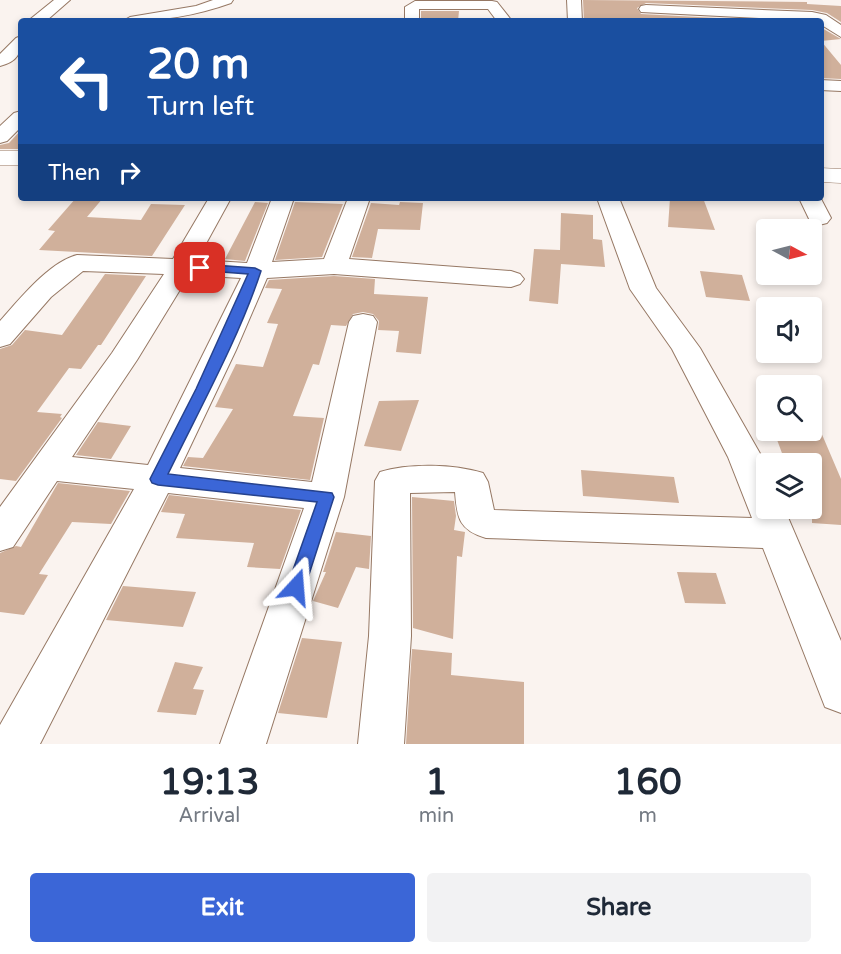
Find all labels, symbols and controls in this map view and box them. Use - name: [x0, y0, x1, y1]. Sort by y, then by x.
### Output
- text: 20 m: [147, 39, 249, 90]
- icon: left: [48, 42, 126, 120]
- text: Turn left: [147, 90, 254, 123]
- icon: right: [113, 156, 146, 189]
- text: Then: [48, 160, 101, 186]
- north arrow: [756, 219, 822, 285]
- map controls: [756, 219, 822, 519]
- pin: [174, 242, 225, 293]
- icon: arrive: [183, 251, 216, 284]
- button: sound: [756, 297, 822, 363]
- button: search: [756, 375, 822, 441]
- button: layers: [756, 453, 822, 519]
- position arrow: [264, 555, 328, 619]
- text: 19:13: [159, 761, 259, 804]
- text: 1: [425, 761, 448, 804]
- text: 160: [614, 761, 682, 804]
- text: Arrival: [178, 804, 240, 828]
- text: min: [419, 804, 454, 828]
- text: m: [638, 804, 657, 828]
- button: Exit: [30, 873, 415, 942]
- button: Share: [427, 873, 811, 942]

